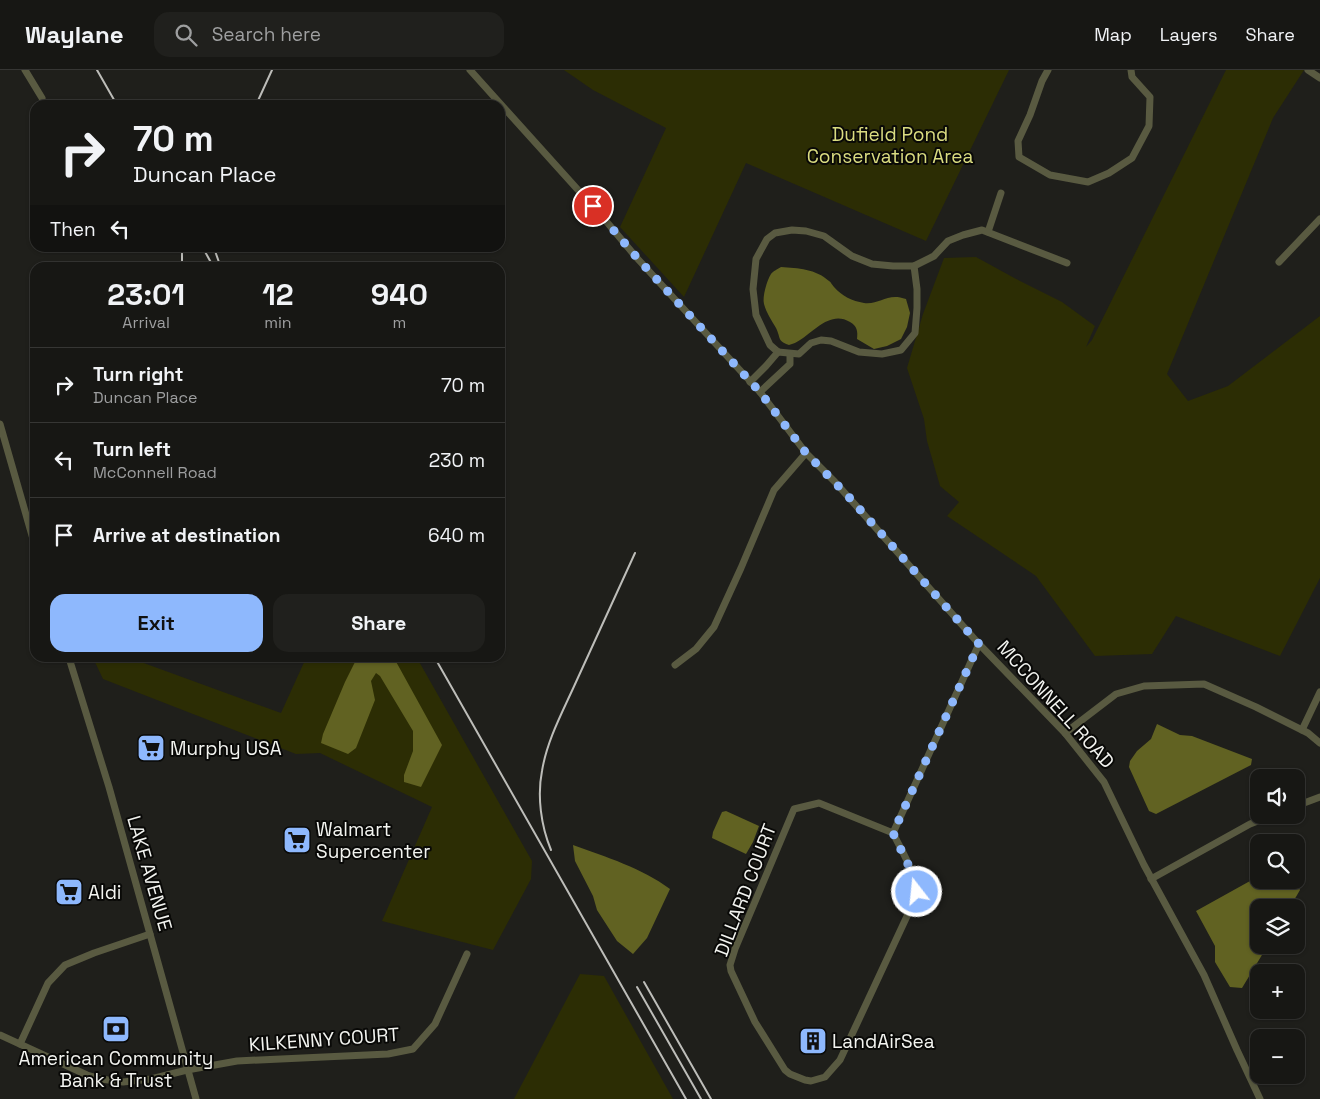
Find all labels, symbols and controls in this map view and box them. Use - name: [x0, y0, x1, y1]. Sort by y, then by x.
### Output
- search box: [154, 12, 504, 57]
- text: Waylane: [25, 19, 124, 50]
- icon: search: [172, 21, 200, 49]
- text: Search here: [212, 22, 321, 47]
- text: Map: [1094, 23, 1132, 46]
- text: Layers: [1160, 23, 1217, 46]
- text: Share: [1245, 23, 1295, 46]
- text: 70 m: [133, 117, 214, 161]
- icon: right: [50, 120, 115, 185]
- park label: Dufield Pond Conservation Area: [807, 122, 973, 169]
- text: Duncan Place: [133, 160, 277, 188]
- pin: [572, 185, 614, 227]
- icon: arrive: [579, 192, 607, 220]
- icon: left: [106, 215, 134, 243]
- text: Then: [50, 217, 96, 242]
- text: 23:01: [107, 275, 185, 314]
- text: 12: [262, 275, 294, 314]
- text: 940: [371, 275, 428, 314]
- text: Arrival: [122, 312, 170, 333]
- text: min: [264, 312, 292, 333]
- text: m: [392, 312, 406, 333]
- text: Turn right: [93, 362, 183, 387]
- icon: right: [50, 371, 78, 399]
- text: 70 m: [441, 373, 485, 398]
- text: Duncan Place: [93, 387, 197, 408]
- text: Turn left: [93, 437, 171, 462]
- icon: left: [50, 446, 78, 474]
- text: 230 m: [429, 448, 485, 473]
- text: McConnell Road: [93, 462, 217, 483]
- icon: arrive: [50, 521, 78, 549]
- text: Arrive at destination: [93, 523, 281, 548]
- text: 640 m: [428, 523, 485, 548]
- button: Exit: [50, 594, 263, 652]
- button: Share: [273, 594, 485, 652]
- street label: MCCONNELL ROAD: [992, 635, 1120, 774]
- supermarket icon: Murphy USA: [136, 733, 166, 763]
- place label: Murphy USA: [170, 736, 282, 761]
- map controls: [1250, 769, 1305, 1084]
- button: sound: [1250, 769, 1305, 824]
- street label: LAKE AVENUE: [121, 813, 178, 934]
- place label: Walmart Supercenter: [316, 817, 430, 864]
- street label: DILLARD COURT: [709, 820, 782, 960]
- supermarket icon: Walmart Supercenter: [282, 825, 312, 855]
- button: search: [1250, 834, 1305, 889]
- position arrow: [890, 865, 942, 917]
- supermarket icon: Aldi: [54, 877, 84, 907]
- place label: Aldi: [88, 880, 122, 905]
- button: layers: [1250, 899, 1305, 954]
- button: +: [1250, 964, 1305, 1019]
- bank icon: American Community Bank & Trust: [101, 1014, 131, 1044]
- street label: KILKENNY COURT: [248, 1022, 400, 1057]
- building icon: LandAirSea: [798, 1026, 828, 1056]
- place label: LandAirSea: [832, 1029, 935, 1054]
- button: −: [1250, 1029, 1305, 1084]
- place label: American Community Bank & Trust: [19, 1046, 213, 1093]

